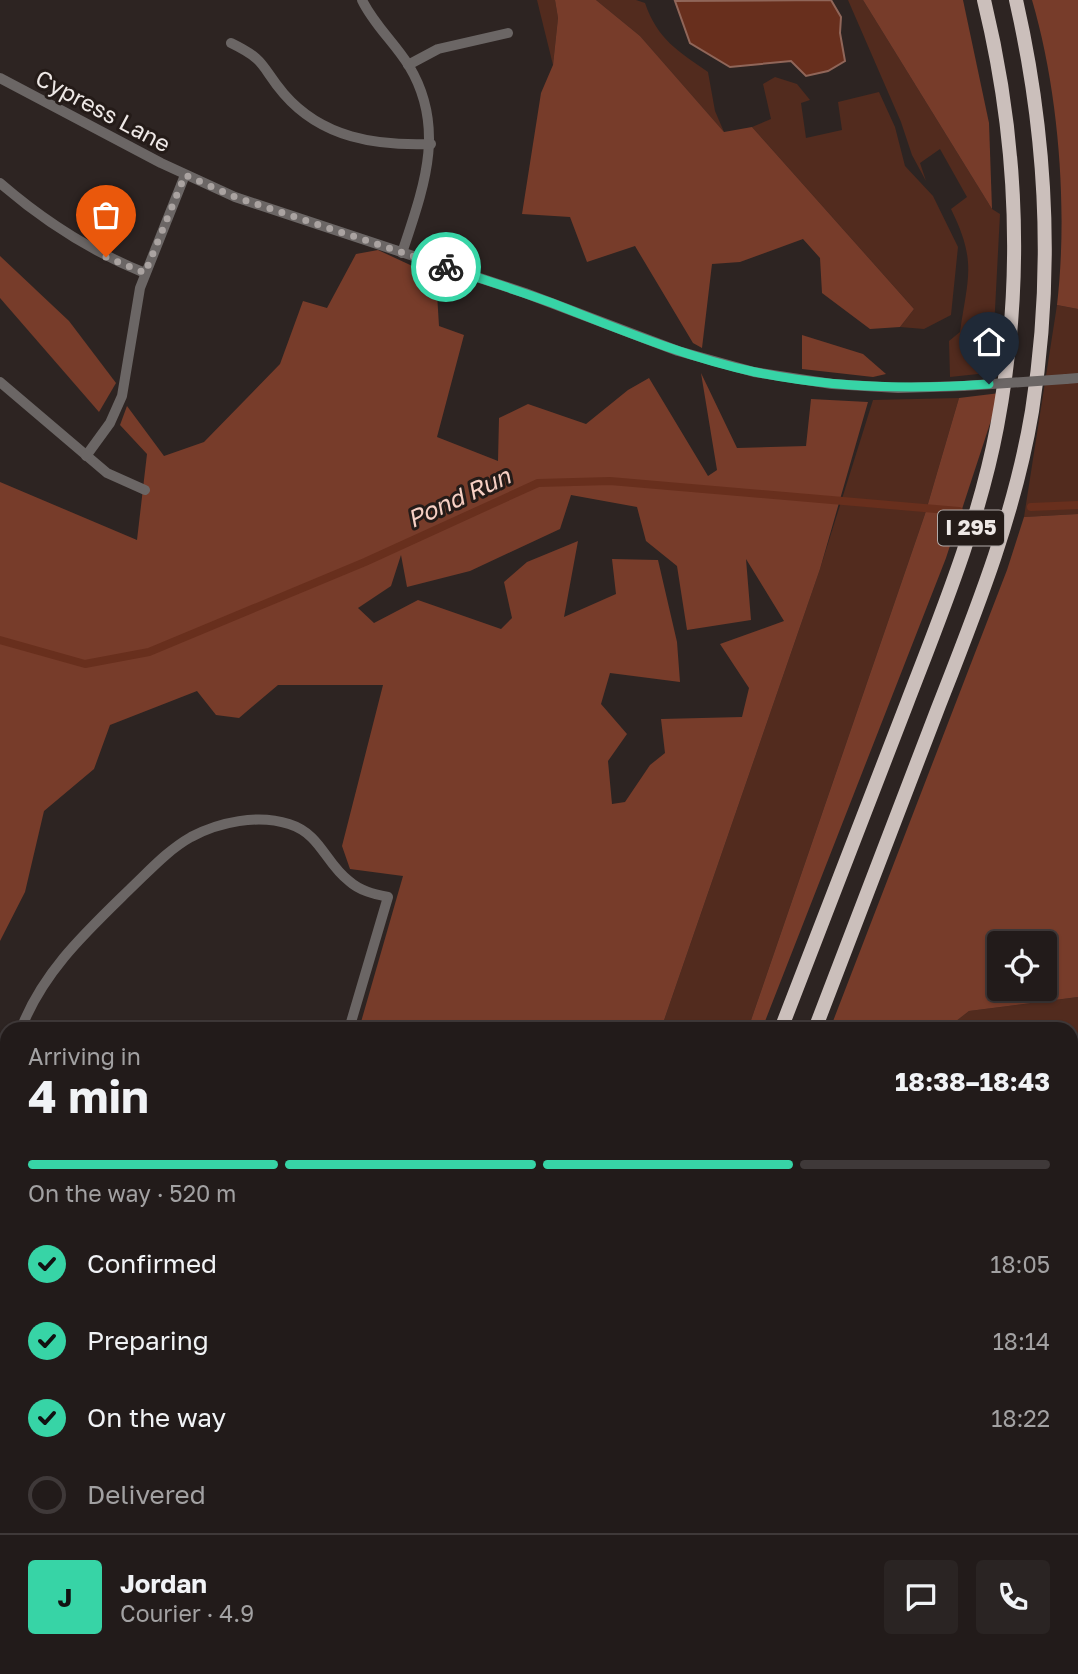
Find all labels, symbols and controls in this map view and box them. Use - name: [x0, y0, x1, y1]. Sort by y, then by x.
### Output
- street label: Cypress Lane: [31, 63, 176, 157]
- pin: [76, 185, 136, 257]
- icon: bag: [87, 196, 125, 234]
- courier: [411, 232, 481, 302]
- icon: bike: [427, 248, 465, 286]
- pin: [959, 312, 1019, 384]
- icon: home: [970, 323, 1008, 361]
- water label: Pond Run: [402, 460, 516, 533]
- road number: I 295: [938, 510, 1004, 546]
- map controls: [987, 931, 1057, 1001]
- button: locate: [987, 931, 1057, 1001]
- text: Arriving in: [28, 1042, 141, 1070]
- text: 18:38–18:43: [895, 1066, 1050, 1097]
- text: 4 min: [28, 1068, 149, 1123]
- text: On the way · 520 m: [28, 1179, 236, 1207]
- icon: check: [28, 1245, 66, 1283]
- text: Confirmed: [87, 1248, 217, 1279]
- text: 18:05: [990, 1250, 1050, 1278]
- icon: check: [28, 1322, 66, 1360]
- text: Preparing: [87, 1325, 209, 1356]
- text: 18:14: [993, 1327, 1050, 1355]
- icon: check: [28, 1399, 66, 1437]
- text: On the way: [87, 1402, 226, 1433]
- text: 18:22: [991, 1404, 1050, 1432]
- text: Delivered: [87, 1479, 206, 1510]
- button: chat: [884, 1560, 958, 1634]
- button: phone: [976, 1560, 1050, 1634]
- text: Jordan: [120, 1568, 207, 1599]
- text: J: [58, 1582, 72, 1613]
- text: Courier · 4.9: [120, 1599, 254, 1627]

